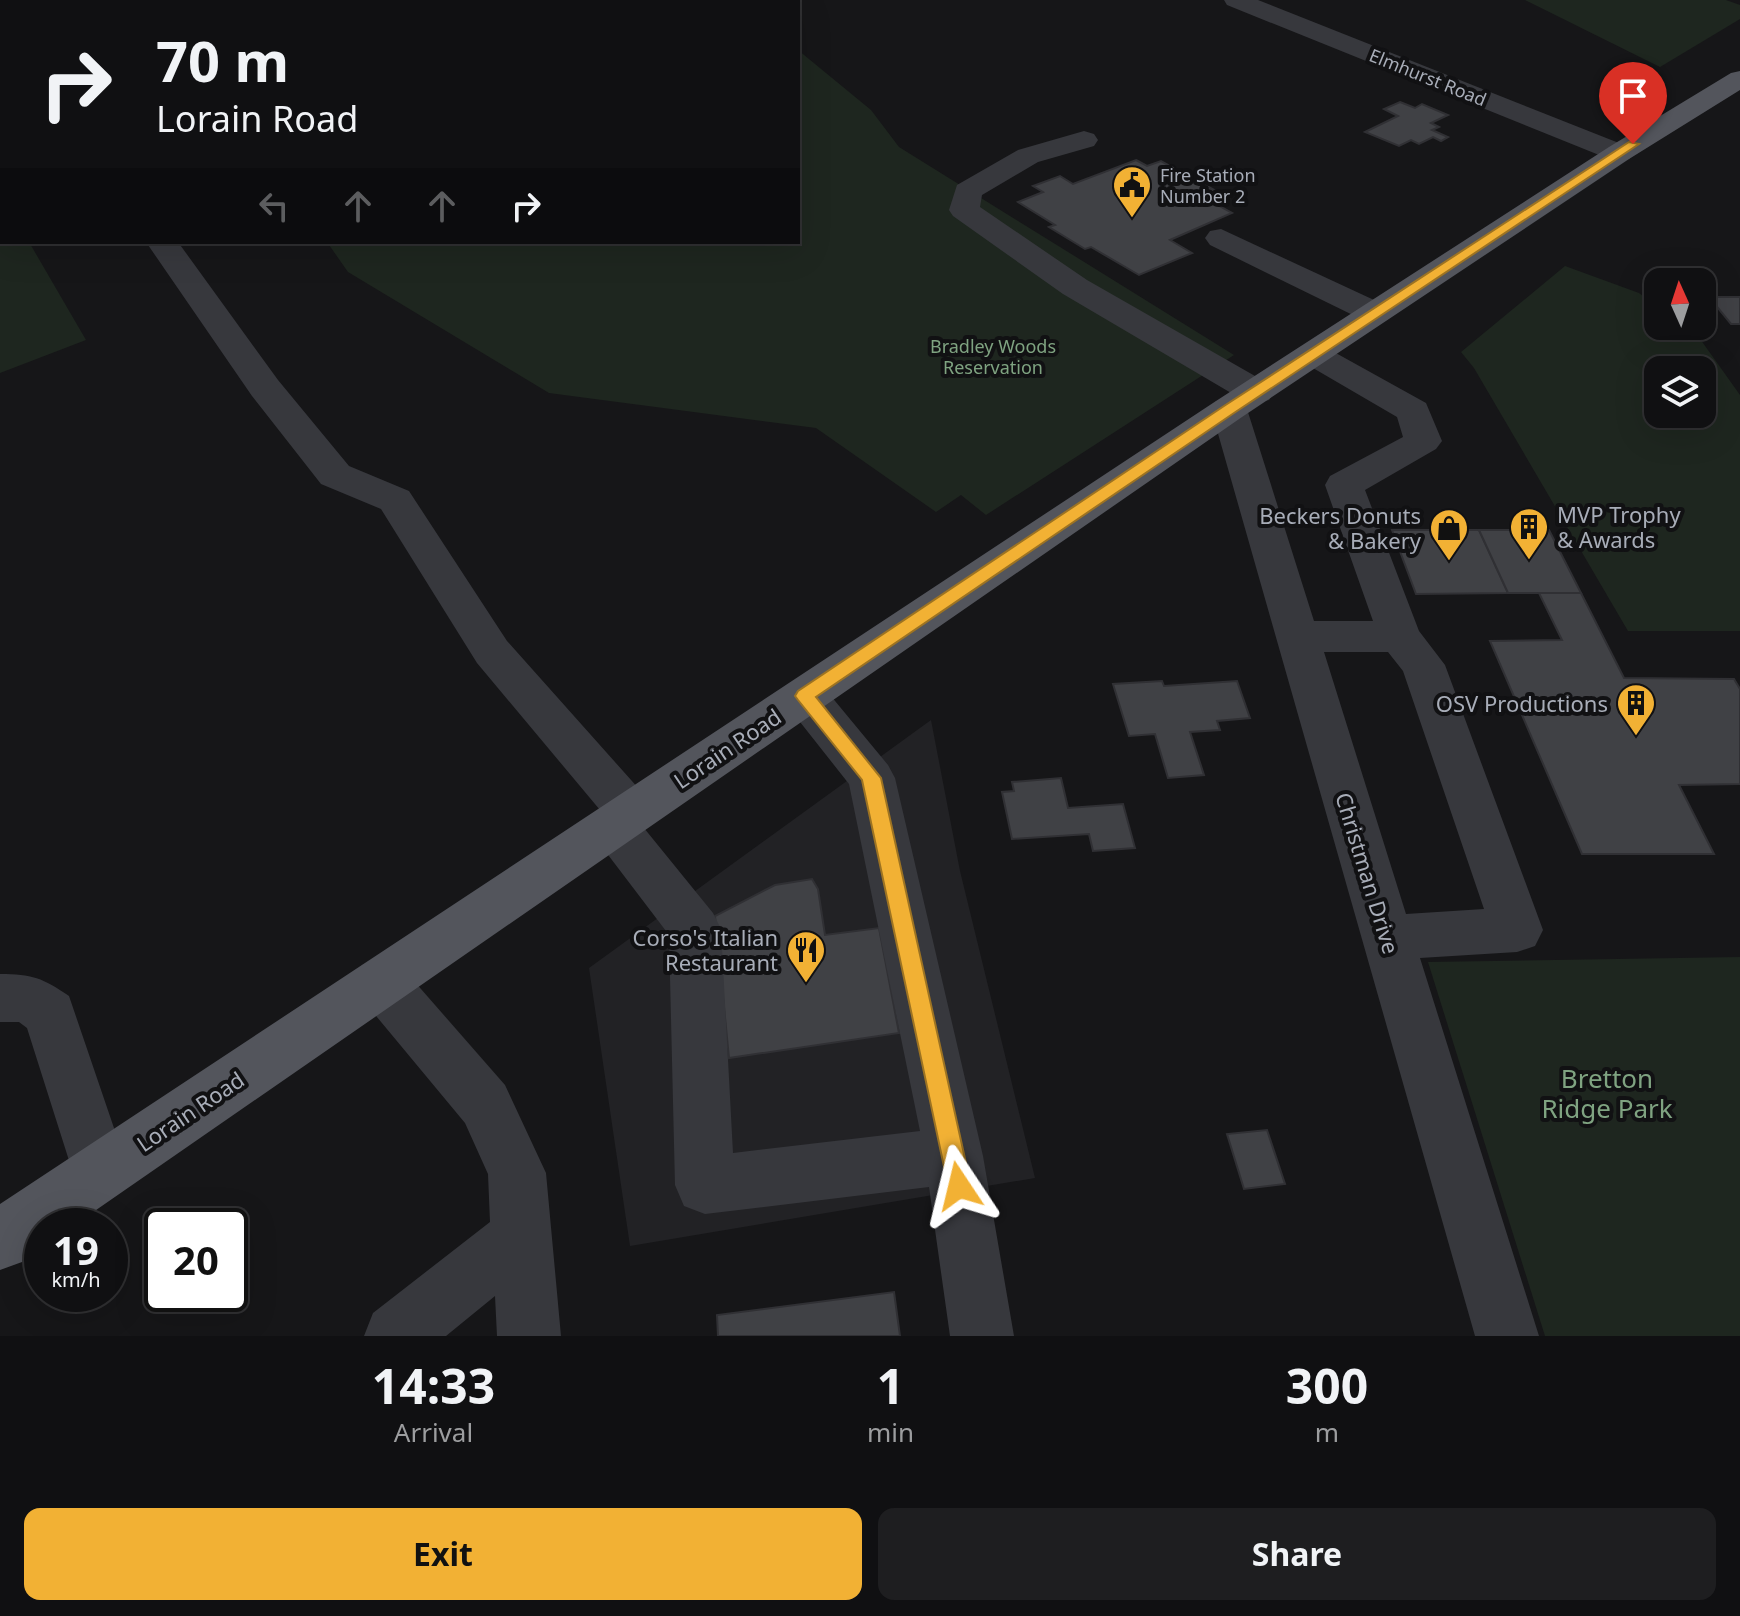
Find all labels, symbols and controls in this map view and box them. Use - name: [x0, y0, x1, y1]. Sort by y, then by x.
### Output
- text: 70 m: [156, 22, 289, 98]
- icon: right: [24, 32, 128, 136]
- street label: Elmhurst Road: [1366, 43, 1490, 111]
- pin: [1599, 62, 1667, 144]
- icon: arrive: [1611, 74, 1655, 118]
- text: Lorain Road: [156, 94, 358, 143]
- place label: Fire Station Number 2: [1160, 163, 1256, 208]
- public building icon: Fire Station Number 2: [1111, 164, 1153, 219]
- icon: left: [252, 184, 296, 228]
- icon: ahead: [336, 184, 380, 228]
- icon: ahead: [420, 184, 464, 228]
- icon: right: [504, 184, 548, 228]
- north arrow: [1644, 268, 1716, 340]
- map controls: [1644, 268, 1716, 428]
- park label: Bradley Woods Reservation: [930, 334, 1056, 379]
- button: layers: [1644, 356, 1716, 428]
- place label: MVP Trophy & Awards: [1557, 499, 1681, 554]
- place label: Beckers Donuts & Bakery: [1259, 500, 1422, 555]
- building icon: MVP Trophy & Awards: [1508, 506, 1550, 561]
- shop icon: Beckers Donuts & Bakery: [1428, 507, 1470, 562]
- building icon: OSV Productions: [1615, 682, 1657, 737]
- place label: OSV Productions: [1436, 688, 1608, 718]
- street label: Lorain Road: [667, 701, 787, 795]
- street label: Christman Drive: [1329, 789, 1407, 957]
- place label: Corso's Italian Restaurant: [632, 922, 778, 977]
- restaurant icon: Corso's Italian Restaurant: [785, 929, 827, 984]
- park label: Bretton Ridge Park: [1541, 1060, 1673, 1126]
- street label: Lorain Road: [130, 1064, 250, 1158]
- position arrow: [917, 1144, 1001, 1228]
- speed limit sign: 20: [144, 1208, 248, 1312]
- text: 19: [53, 1222, 99, 1277]
- text: km/h: [51, 1266, 101, 1293]
- text: 14:33: [372, 1353, 495, 1418]
- text: 1: [877, 1353, 904, 1418]
- text: 300: [1286, 1353, 1368, 1418]
- text: Arrival: [394, 1414, 473, 1450]
- text: min: [867, 1414, 914, 1450]
- text: m: [1315, 1414, 1339, 1450]
- button: Exit: [24, 1508, 862, 1600]
- button: Share: [878, 1508, 1716, 1600]

